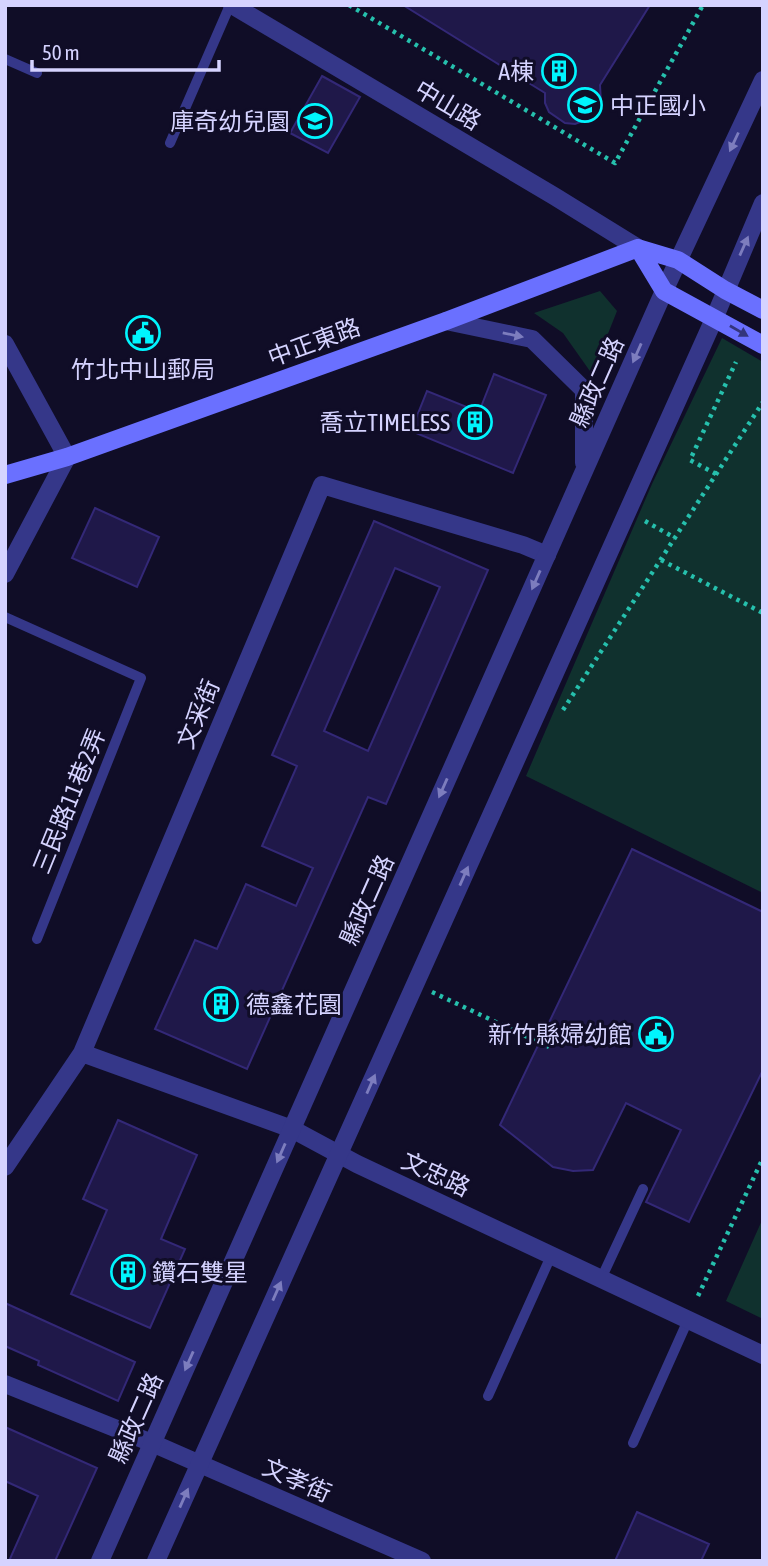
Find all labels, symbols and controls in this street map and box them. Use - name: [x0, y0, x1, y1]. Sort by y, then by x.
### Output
- scale bar: [32, 28, 219, 72]
- text: 50 m: [42, 40, 80, 64]
- building icon: A棟: [540, 52, 578, 90]
- place label: A棟: [498, 58, 534, 85]
- street label: 中山路: [410, 75, 486, 135]
- school or university icon: 中正國小: [566, 86, 604, 124]
- place label: 中正國小: [610, 92, 706, 119]
- school or university icon: 庫奇幼兒園: [296, 102, 334, 140]
- place label: 庫奇幼兒園: [170, 108, 290, 135]
- one-way arrow: [728, 132, 740, 152]
- one-way arrow: [739, 236, 750, 257]
- street label: 中正東路: [264, 313, 364, 371]
- public building icon: 竹北中山郵局: [124, 314, 162, 352]
- one-way arrow: [729, 325, 748, 337]
- one-way arrow: [502, 329, 524, 340]
- street label: 縣政二路: [565, 333, 629, 431]
- one-way arrow: [631, 343, 643, 363]
- place label: 竹北中山郵局: [71, 356, 215, 383]
- building icon: 喬立TIMELESS: [456, 403, 494, 441]
- place label: 喬立TIMELESS: [319, 409, 450, 436]
- one-way arrow: [530, 570, 541, 591]
- street label: 文采街: [172, 676, 224, 752]
- street label: 三民路11巷2弄: [28, 725, 110, 877]
- one-way arrow: [437, 778, 449, 798]
- street label: 縣政二路: [335, 851, 399, 949]
- one-way arrow: [458, 866, 470, 886]
- building icon: 德鑫花園: [202, 985, 240, 1023]
- place label: 德鑫花園: [246, 991, 342, 1018]
- public building icon: 新竹縣婦幼館: [637, 1015, 675, 1053]
- place label: 新竹縣婦幼館: [488, 1021, 632, 1048]
- one-way arrow: [366, 1073, 377, 1094]
- one-way arrow: [275, 1143, 287, 1163]
- street label: 文忠路: [398, 1147, 474, 1201]
- building icon: 鑽石雙星: [109, 1253, 147, 1291]
- place label: 鑽石雙星: [152, 1259, 248, 1286]
- one-way arrow: [271, 1281, 283, 1301]
- one-way arrow: [183, 1351, 195, 1371]
- street label: 縣政二路: [104, 1369, 168, 1467]
- street label: 文孝街: [259, 1453, 335, 1507]
- one-way arrow: [179, 1488, 190, 1509]

